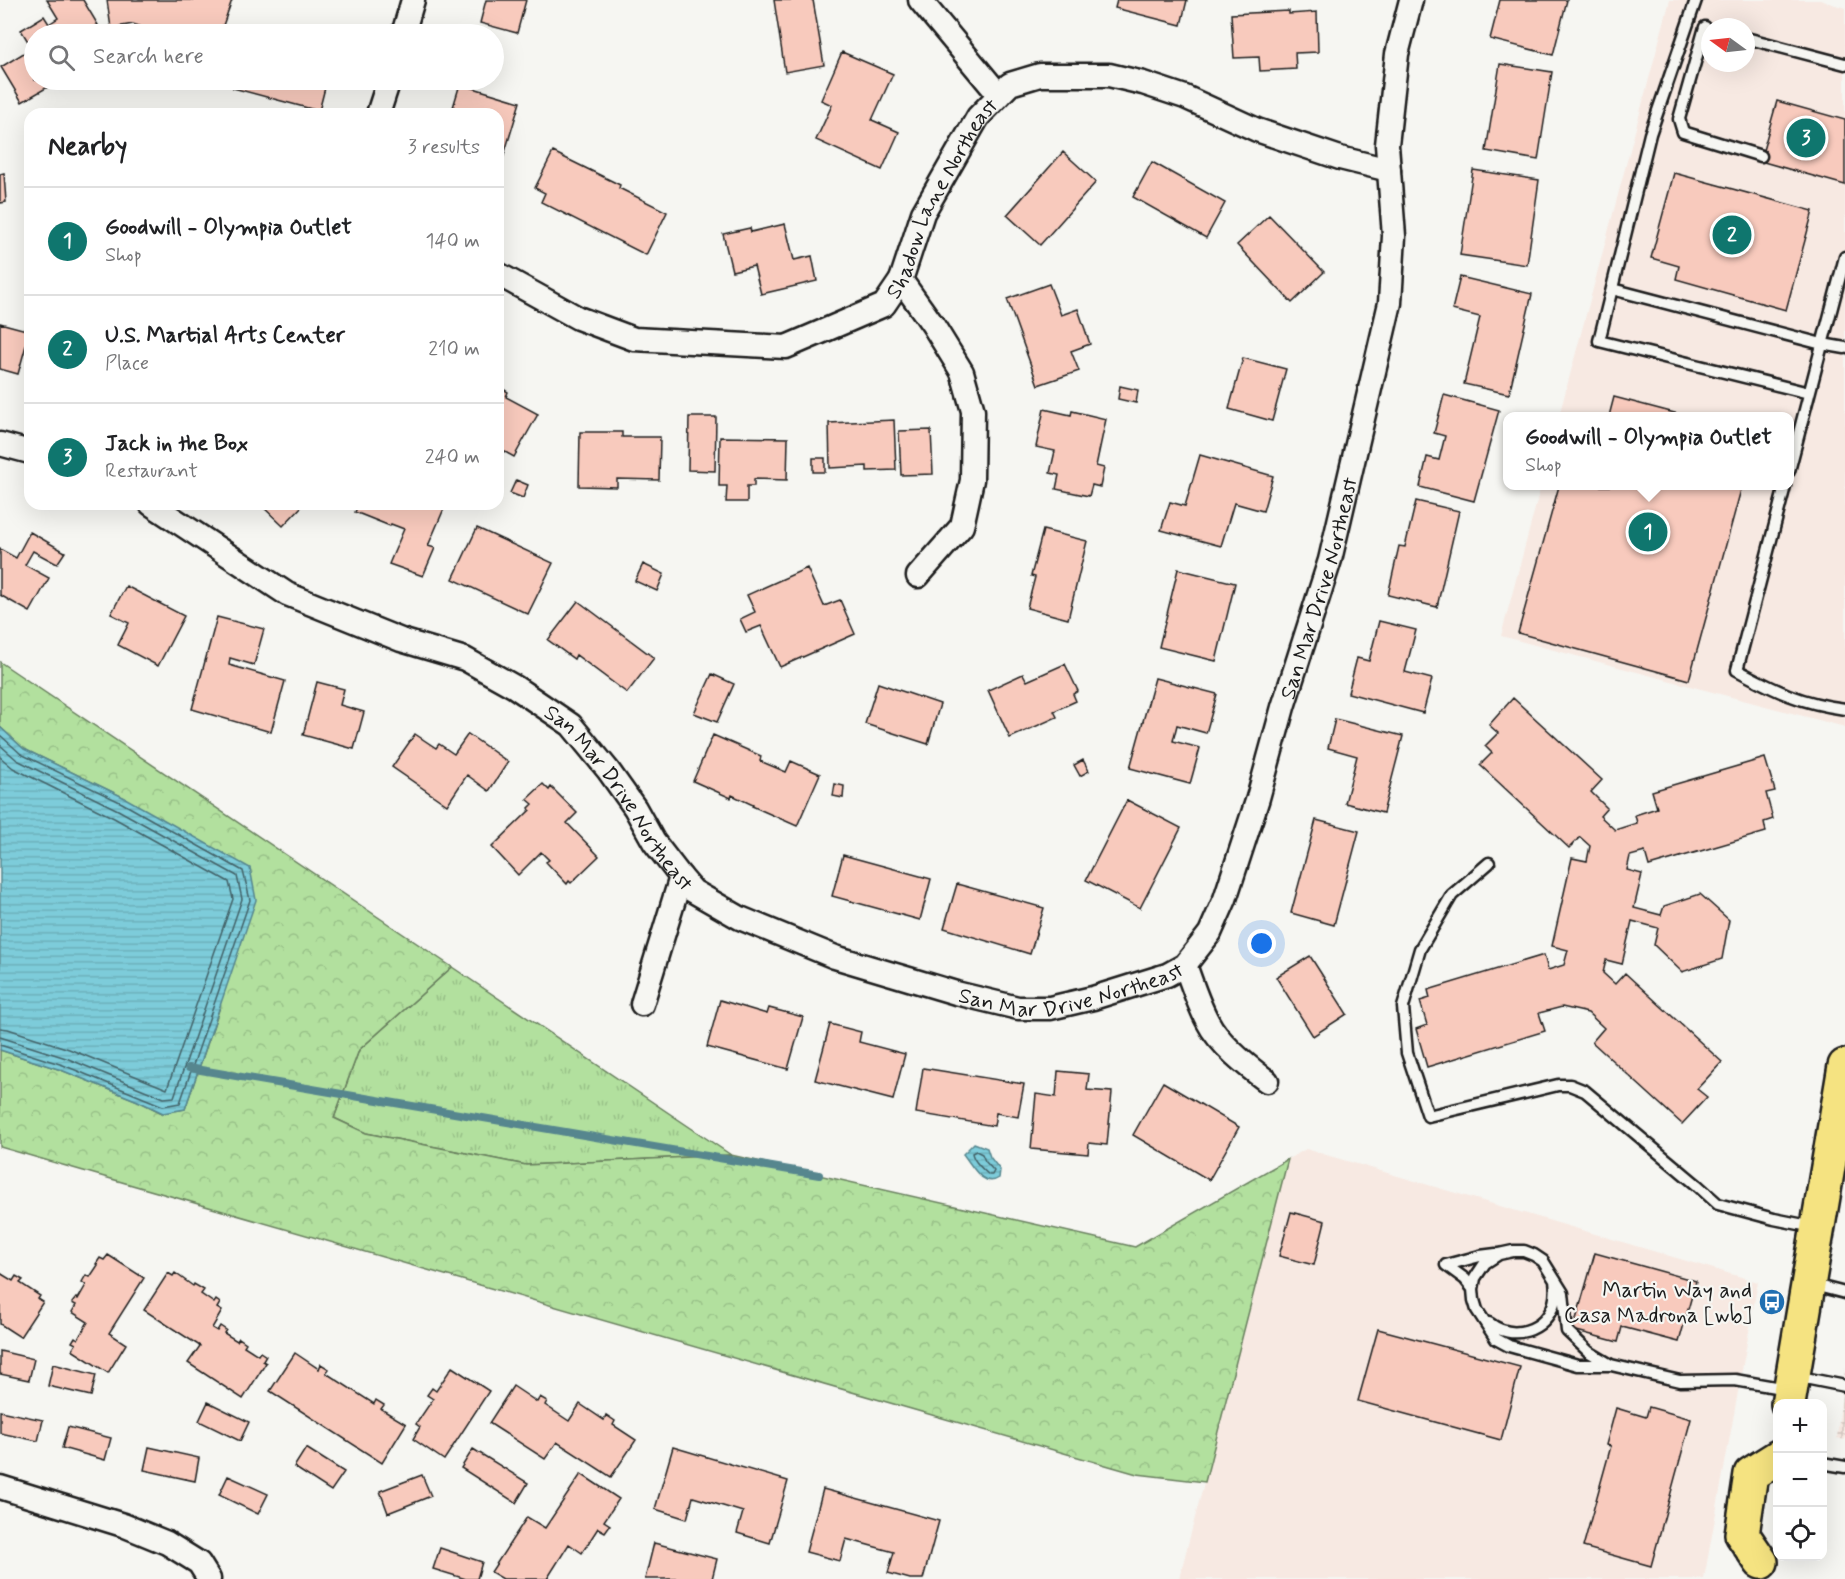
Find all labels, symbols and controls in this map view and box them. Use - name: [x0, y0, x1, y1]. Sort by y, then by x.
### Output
- north arrow: [1701, 18, 1755, 72]
- search box: [24, 24, 504, 90]
- icon: search: [45, 41, 78, 74]
- text: Search here: [93, 43, 204, 71]
- street label: Shadow Lane Northeast: [880, 93, 1005, 305]
- pin: 3: [1786, 116, 1826, 160]
- text: Nearby: [48, 130, 127, 164]
- text: 3 results: [408, 134, 480, 161]
- pin: 2: [1712, 212, 1752, 258]
- text: Goodwill - Olympia Outlet: [105, 214, 352, 242]
- text: 1: [63, 228, 72, 255]
- text: 140 m: [426, 228, 480, 255]
- text: Shop: [105, 242, 142, 269]
- text: U.S. Martial Arts Center: [105, 322, 345, 350]
- text: 2: [63, 336, 72, 363]
- text: 210 m: [428, 336, 480, 363]
- text: Place: [105, 350, 149, 377]
- popup: [1503, 412, 1794, 490]
- text: Goodwill - Olympia Outlet: [1525, 424, 1772, 452]
- text: Jack in the Box: [105, 430, 248, 458]
- text: 3: [63, 444, 72, 471]
- text: 240 m: [425, 444, 480, 471]
- text: Shop: [1525, 452, 1562, 479]
- text: Restaurant: [105, 458, 198, 485]
- street label: San Mar Drive Northeast: [1274, 475, 1365, 703]
- pin: 1: [1628, 510, 1668, 554]
- street label: San Mar Drive Northeast: [538, 699, 699, 897]
- your location: [1247, 929, 1276, 958]
- street label: San Mar Drive Northeast: [956, 957, 1189, 1025]
- place label: Martin Way and Casa Madrona [wb]: [1564, 1277, 1753, 1330]
- bus stop icon: Martin Way and Casa Madrona [wb]: [1757, 1287, 1787, 1317]
- map controls: [1773, 1399, 1827, 1561]
- button: +: [1773, 1399, 1827, 1453]
- button: −: [1773, 1453, 1827, 1507]
- button: locate: [1773, 1507, 1827, 1561]

